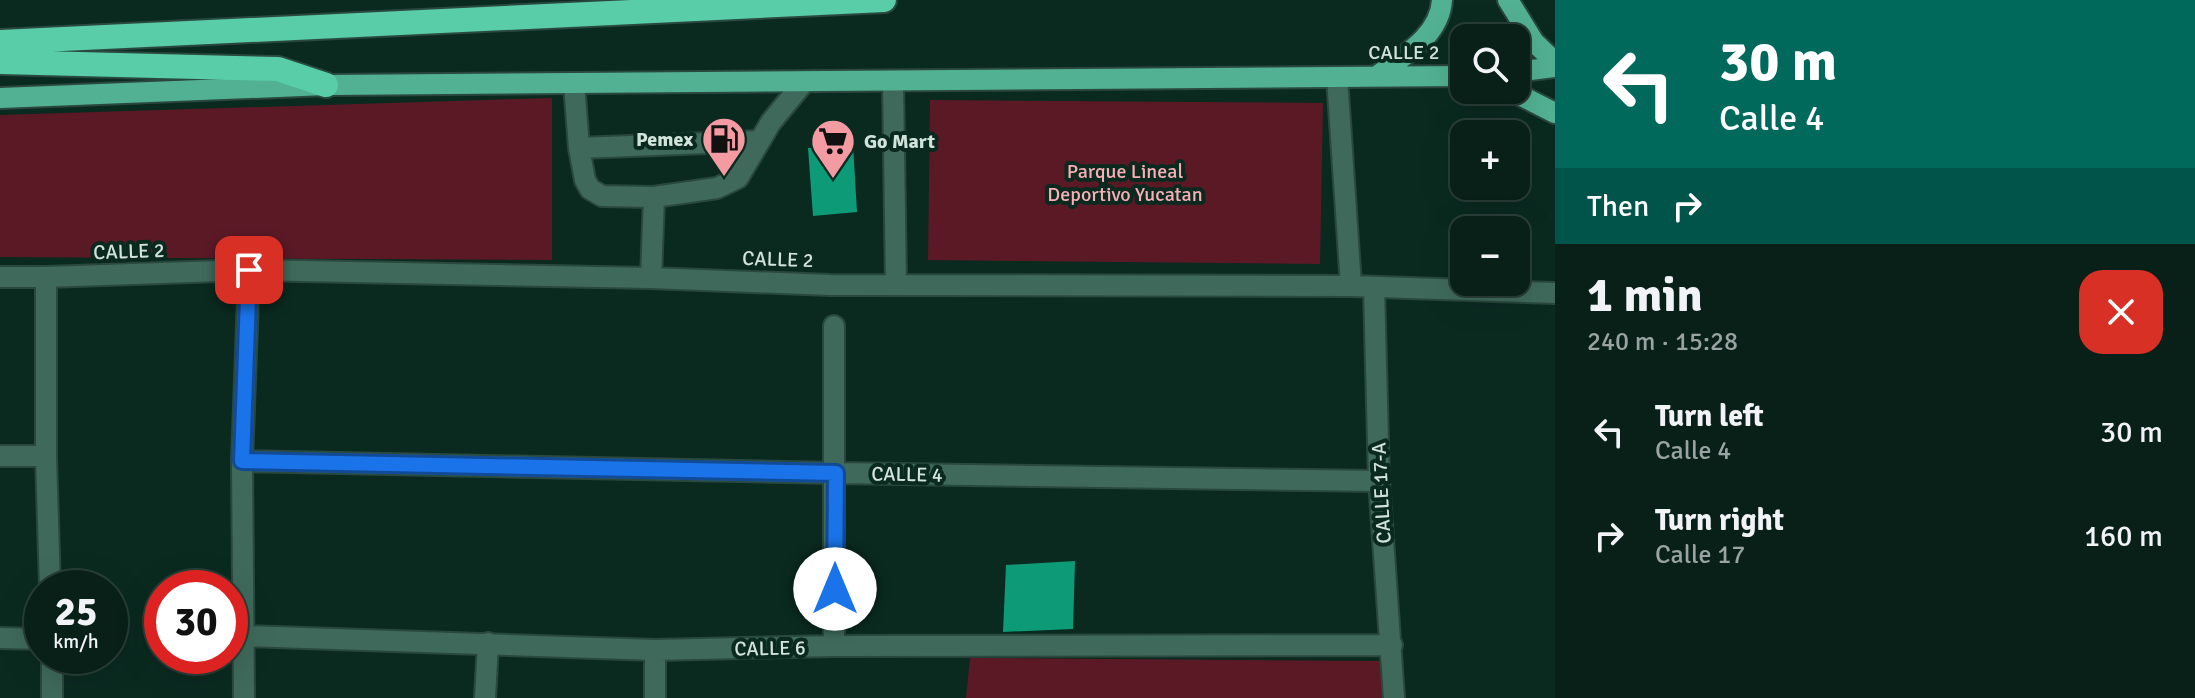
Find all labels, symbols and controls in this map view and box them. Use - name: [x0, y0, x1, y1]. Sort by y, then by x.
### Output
- map controls: [1450, 24, 1530, 296]
- button: search: [1450, 24, 1530, 104]
- text: 30 m: [1719, 27, 1837, 96]
- icon: left: [1587, 32, 1691, 136]
- street label: CALLE 2: [1368, 40, 1440, 65]
- text: Calle 4: [1719, 96, 1825, 141]
- fuel station icon: Pemex: [700, 115, 748, 178]
- supermarket icon: Go Mart: [809, 117, 857, 180]
- button: +: [1450, 120, 1530, 200]
- place label: Pemex: [636, 127, 693, 152]
- place label: Go Mart: [864, 129, 936, 154]
- park label: Parque Lineal Deportivo Yucatan: [1047, 159, 1203, 207]
- icon: right: [1665, 184, 1709, 228]
- text: Then: [1587, 188, 1649, 225]
- button: −: [1450, 216, 1530, 296]
- pin: [215, 236, 283, 304]
- street label: CALLE 2: [93, 238, 165, 265]
- street label: CALLE 2: [742, 246, 814, 273]
- icon: arrive: [227, 248, 271, 292]
- text: 1 min: [1587, 266, 1703, 325]
- button: close: [2079, 270, 2163, 354]
- text: 240 m · 15:28: [1587, 326, 1738, 358]
- text: Turn left: [1655, 398, 1764, 435]
- icon: left: [1587, 410, 1631, 454]
- text: 30 m: [2100, 414, 2163, 451]
- text: Calle 4: [1655, 435, 1731, 467]
- street label: CALLE 17-A: [1366, 442, 1397, 544]
- street label: CALLE 4: [871, 461, 943, 488]
- text: Turn right: [1655, 502, 1784, 539]
- icon: right: [1587, 514, 1631, 558]
- text: 160 m: [2084, 518, 2163, 555]
- text: Calle 17: [1655, 539, 1745, 571]
- position arrow: [793, 547, 877, 631]
- speed limit sign: 30: [144, 570, 248, 674]
- text: 25: [54, 587, 98, 637]
- text: km/h: [53, 629, 99, 654]
- street label: CALLE 6: [734, 635, 806, 662]

